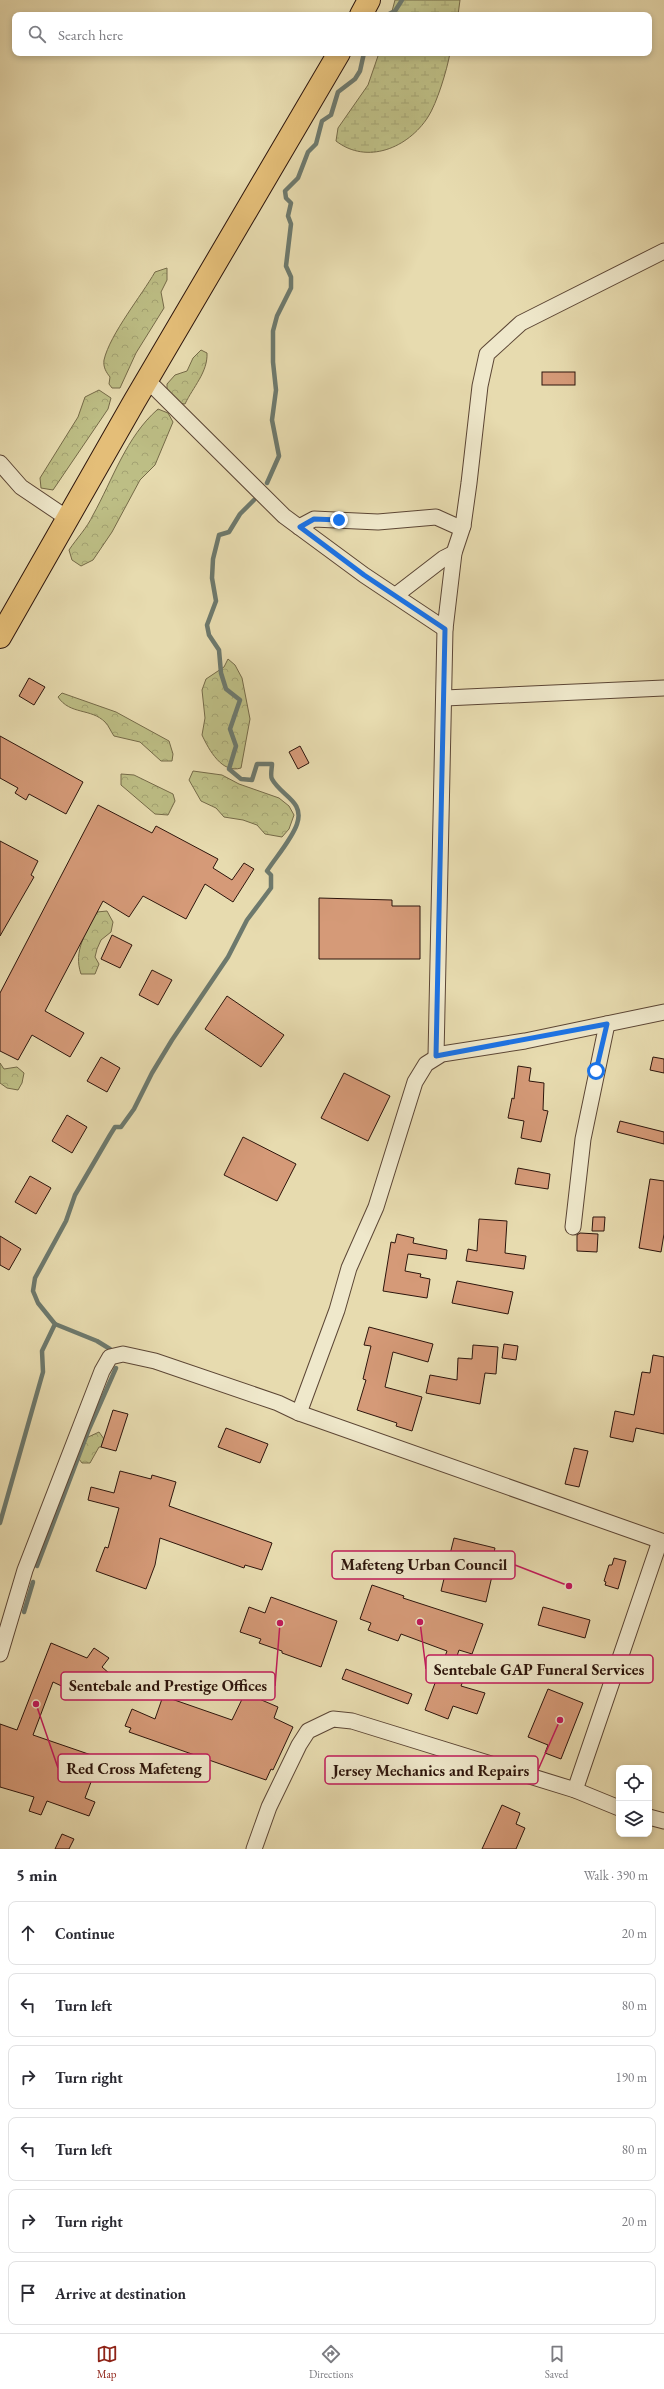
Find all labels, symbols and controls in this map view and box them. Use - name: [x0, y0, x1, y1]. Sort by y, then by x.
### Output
- search box: [12, 12, 652, 56]
- icon: search: [26, 23, 48, 45]
- text: Search here: [58, 25, 123, 44]
- route end: [330, 511, 348, 529]
- route start: [587, 1062, 605, 1080]
- callout: Mafeteng Urban Council: [332, 1551, 515, 1579]
- text: Mafeteng Urban Council: [341, 1554, 508, 1575]
- callout: Sentebale GAP Funeral Services: [426, 1655, 653, 1683]
- text: Sentebale GAP Funeral Services: [434, 1659, 645, 1680]
- callout: Sentebale and Prestige Offices: [61, 1672, 275, 1700]
- text: Sentebale and Prestige Offices: [69, 1675, 267, 1696]
- callout: Red Cross Mafeteng: [58, 1754, 210, 1782]
- callout: Jersey Mechanics and Repairs: [325, 1756, 538, 1784]
- text: Red Cross Mafeteng: [66, 1758, 203, 1779]
- text: Jersey Mechanics and Repairs: [331, 1760, 530, 1781]
- map controls: [616, 1765, 652, 1837]
- button: locate: [616, 1765, 652, 1801]
- button: layers: [616, 1801, 652, 1837]
- text: 5 min: [16, 1864, 57, 1886]
- text: Walk · 390 m: [584, 1867, 648, 1884]
- icon: ahead: [17, 1922, 39, 1944]
- text: Continue: [55, 1924, 115, 1943]
- text: 20 m: [622, 1925, 647, 1942]
- icon: left: [17, 1994, 39, 2016]
- text: Turn left: [55, 1996, 112, 2015]
- text: 80 m: [622, 1997, 647, 2014]
- icon: right: [17, 2066, 39, 2088]
- text: Turn right: [55, 2068, 123, 2087]
- text: 190 m: [616, 2069, 647, 2086]
- icon: left: [17, 2138, 39, 2160]
- text: Turn left: [55, 2140, 112, 2159]
- text: 80 m: [622, 2141, 647, 2158]
- icon: right: [17, 2210, 39, 2232]
- text: Turn right: [55, 2212, 123, 2231]
- text: 20 m: [622, 2213, 647, 2230]
- icon: arrive: [17, 2282, 39, 2304]
- text: Arrive at destination: [55, 2284, 186, 2303]
- tab: Map: [96, 2343, 118, 2381]
- tab: Directions: [309, 2343, 353, 2381]
- tab: Saved: [545, 2343, 568, 2381]

